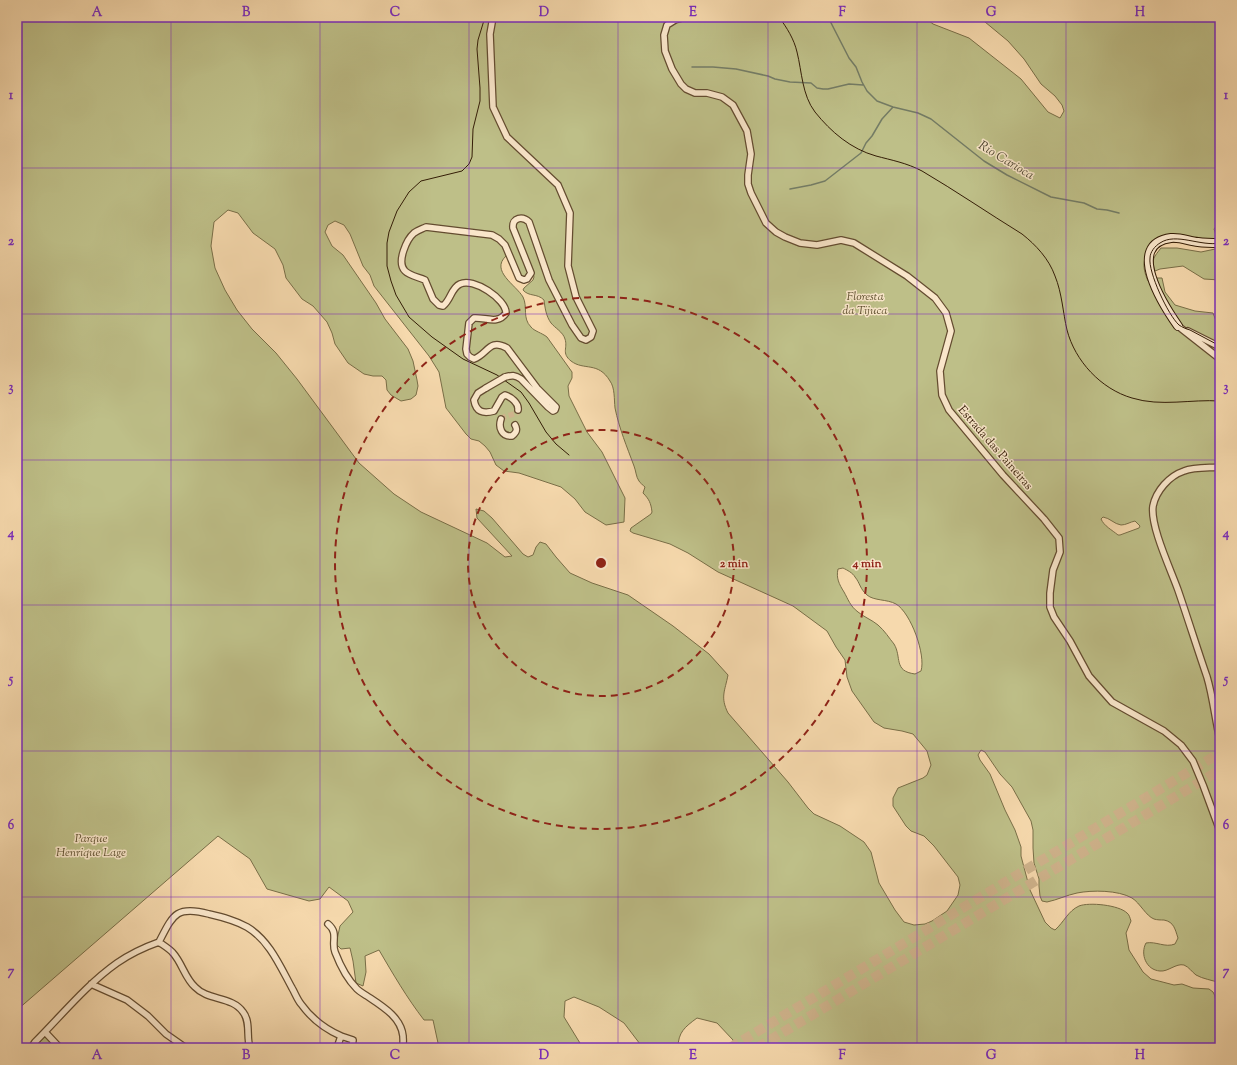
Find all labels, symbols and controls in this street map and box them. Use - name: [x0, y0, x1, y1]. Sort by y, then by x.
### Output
- text: A: [92, 4, 103, 22]
- text: B: [242, 4, 251, 22]
- text: C: [390, 4, 400, 22]
- text: D: [539, 4, 549, 22]
- text: E: [689, 4, 697, 22]
- text: F: [838, 4, 846, 22]
- text: G: [986, 4, 997, 22]
- text: H: [1135, 4, 1146, 22]
- text: 1: [9, 87, 14, 105]
- text: 1: [1224, 87, 1229, 105]
- water label: Rio Carioca: [975, 137, 1037, 185]
- text: 2: [8, 233, 15, 251]
- text: 2: [1223, 233, 1230, 251]
- park label: Floresta da Tijuca: [842, 288, 888, 320]
- text: 3: [8, 379, 14, 397]
- text: 3: [1223, 379, 1229, 397]
- street label: Estrada das Paineiras: [953, 402, 1037, 494]
- text: 4: [7, 525, 15, 543]
- text: 4: [1222, 525, 1230, 543]
- text: 2 min: [720, 555, 749, 573]
- text: 4 min: [851, 555, 882, 573]
- centre of rings: [594, 556, 608, 570]
- text: 5: [8, 671, 14, 689]
- text: 5: [1223, 671, 1229, 689]
- text: 6: [8, 817, 15, 835]
- text: 6: [1223, 817, 1230, 835]
- park label: Parque Henrique Lage: [56, 830, 126, 862]
- text: 7: [8, 963, 15, 981]
- text: 7: [1223, 963, 1230, 981]
- text: A: [92, 1047, 103, 1065]
- text: B: [242, 1047, 251, 1065]
- text: C: [390, 1047, 400, 1065]
- text: D: [539, 1047, 549, 1065]
- text: E: [689, 1047, 697, 1065]
- text: F: [838, 1047, 846, 1065]
- text: G: [986, 1047, 997, 1065]
- text: H: [1135, 1047, 1146, 1065]

